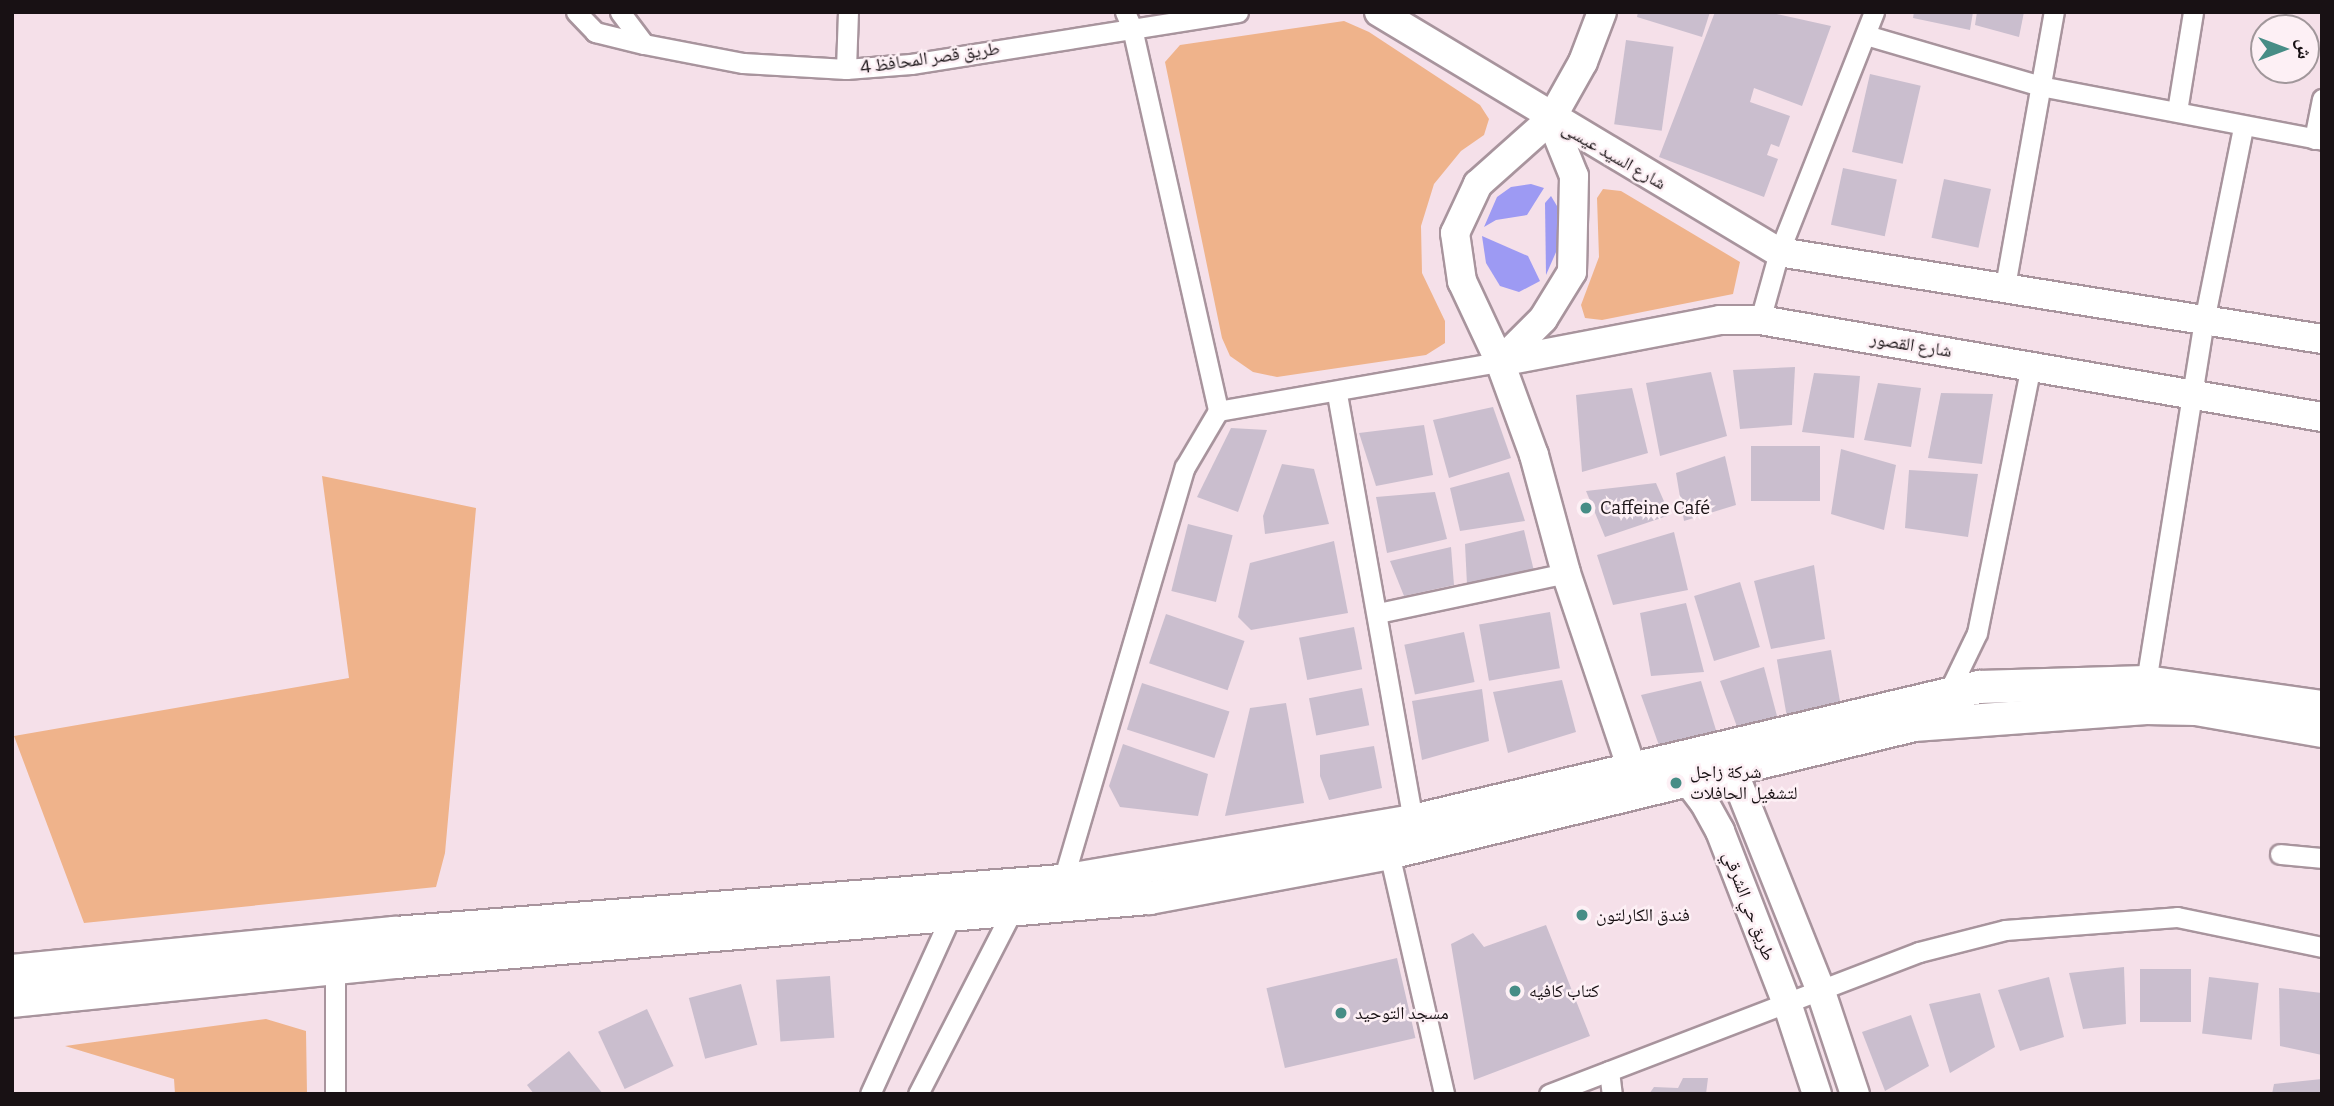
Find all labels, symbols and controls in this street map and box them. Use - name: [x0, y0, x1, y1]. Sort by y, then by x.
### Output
- north arrow: [2250, 14, 2320, 84]
- street label: طريق قصر المحافظ 4: [859, 38, 1001, 78]
- text: ش: [2293, 39, 2316, 59]
- street label: شارع السيد عيسى: [1558, 118, 1670, 194]
- street label: شارع القصور: [1869, 328, 1953, 362]
- place label: Caffeine Café: [1600, 497, 1710, 519]
- marker: Caffeine Café: [1578, 500, 1594, 516]
- place label: شركة زاجل لتشغيل الحافلات: [1690, 762, 1797, 804]
- marker: شركة زاجل لتشغيل الحافلات: [1668, 775, 1684, 791]
- street label: طريق حي الشرقي: [1718, 848, 1780, 964]
- place label: فندق الكارلتون: [1596, 904, 1690, 926]
- marker: فندق الكارلتون: [1574, 907, 1590, 923]
- place label: كتاب كافيه: [1529, 980, 1599, 1002]
- marker: كتاب كافيه: [1507, 983, 1523, 999]
- place label: مسجد التوحيد: [1355, 1002, 1449, 1024]
- marker: مسجد التوحيد: [1333, 1005, 1349, 1021]

